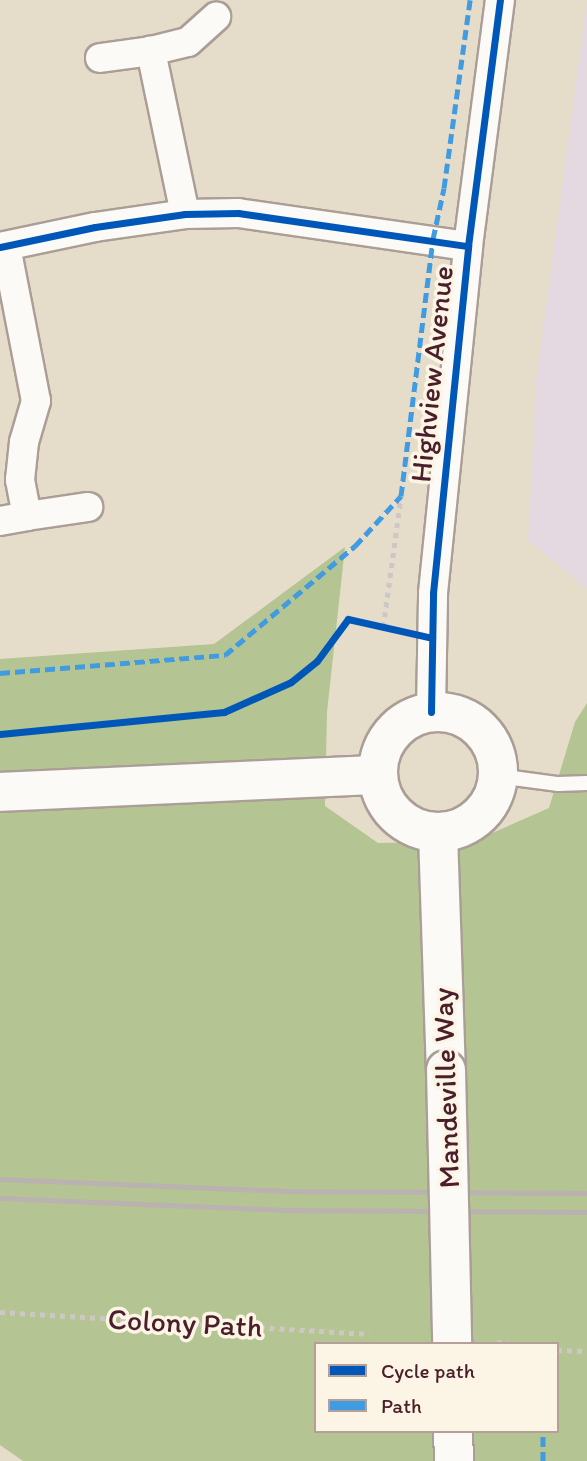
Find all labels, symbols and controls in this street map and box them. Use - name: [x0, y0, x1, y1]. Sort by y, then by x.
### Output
- street label: Highview Avenue: [403, 265, 461, 483]
- street label: Mandeville Way: [425, 987, 467, 1189]
- street label: Colony Path: [107, 1301, 263, 1345]
- legend: [314, 1342, 559, 1433]
- text: Cycle path: [381, 1358, 475, 1383]
- text: Path: [381, 1393, 422, 1418]

